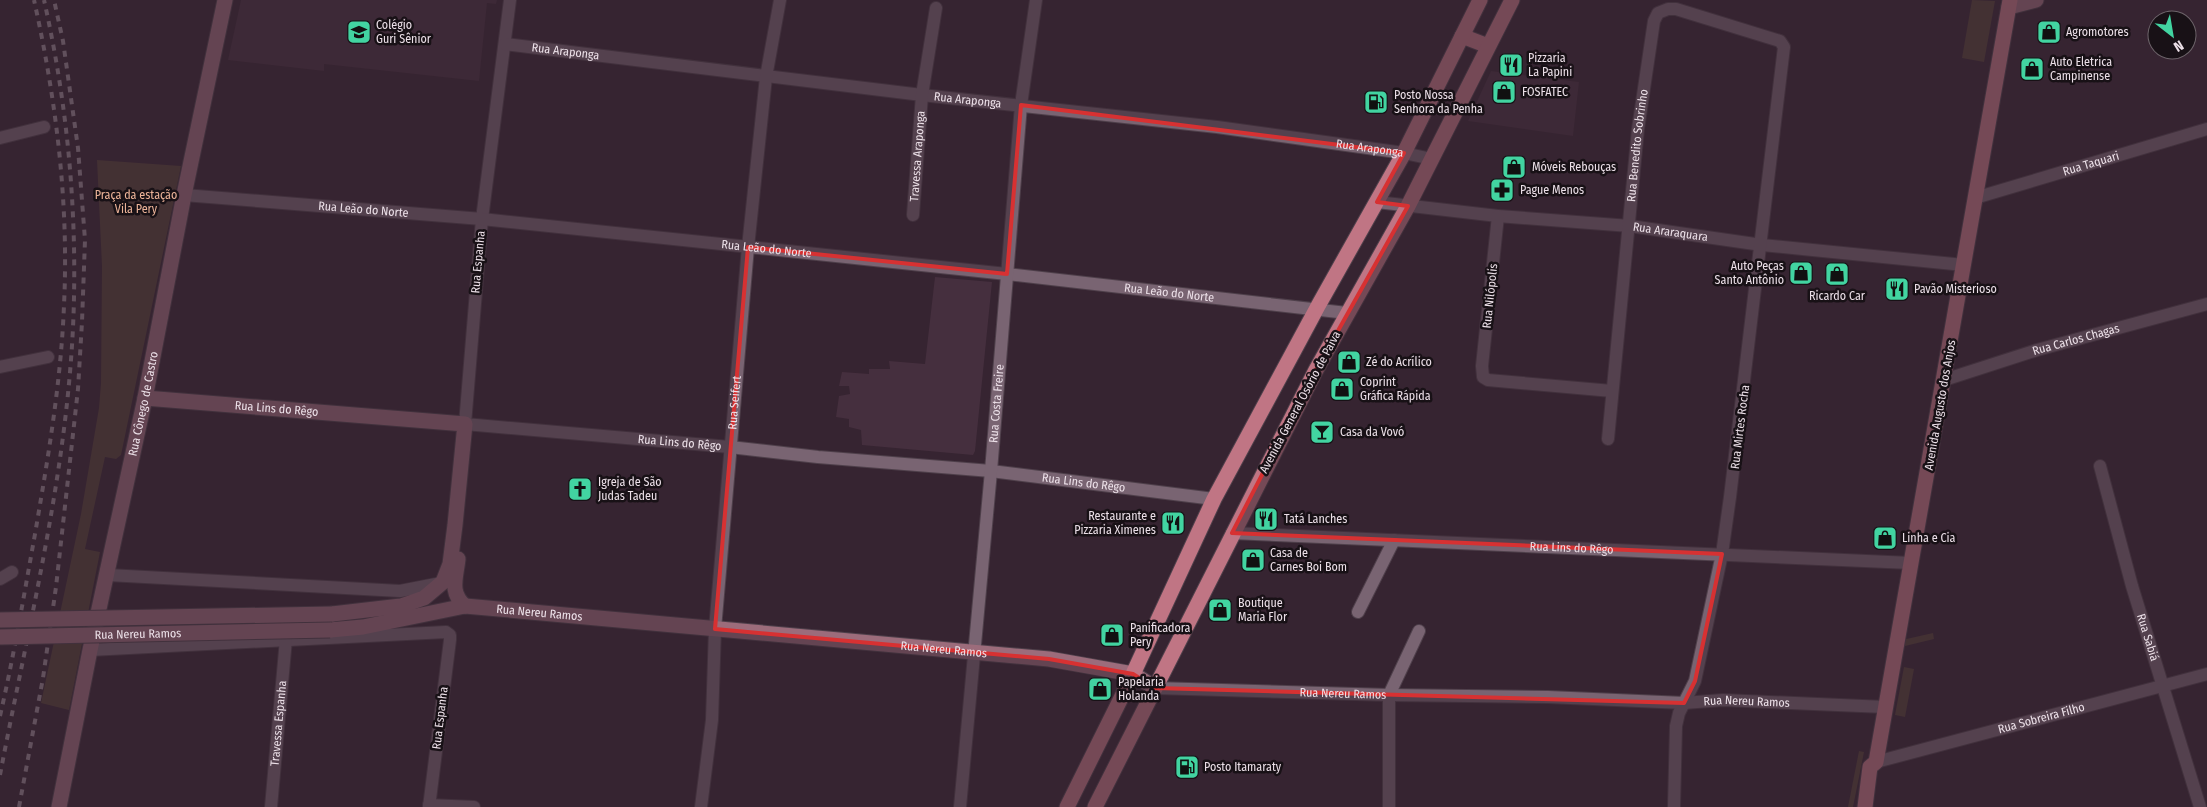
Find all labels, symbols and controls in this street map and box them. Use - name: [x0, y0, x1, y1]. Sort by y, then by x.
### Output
- north arrow: [2147, 10, 2197, 60]
- place label: Colégio Guri Sênior: [376, 18, 432, 46]
- school or university icon: Colégio Guri Sênior: [346, 19, 372, 45]
- shop icon: Agromotores: [2036, 19, 2062, 45]
- place label: Agromotores: [2066, 25, 2129, 39]
- text: N: [2170, 36, 2186, 55]
- street label: Rua Araponga: [531, 40, 600, 62]
- place label: Pizzaria La Papini: [1528, 51, 1572, 79]
- restaurant icon: Pizzaria La Papini: [1498, 52, 1524, 78]
- place label: Auto Eletrica Campinense: [2050, 55, 2112, 83]
- shop icon: Auto Eletrica Campinense: [2019, 56, 2045, 82]
- shop icon: FOSFATEC: [1491, 79, 1517, 105]
- place label: FOSFATEC: [1522, 85, 1568, 99]
- place label: Posto Nossa Senhora da Penha: [1394, 88, 1483, 116]
- street label: Rua Benedito Sobrinho: [1624, 88, 1651, 203]
- street label: Rua Araponga: [933, 89, 1002, 111]
- fuel station icon: Posto Nossa Senhora da Penha: [1363, 89, 1389, 115]
- street label: Travessa Araponga: [907, 110, 928, 202]
- street label: Rua Araponga: [1335, 137, 1404, 160]
- street label: Rua Taquari: [2061, 148, 2121, 179]
- shop icon: Móveis Rebouças: [1501, 154, 1527, 180]
- place label: Móveis Rebouças: [1532, 160, 1616, 174]
- pharmacy icon: Pague Menos: [1489, 177, 1515, 203]
- place label: Pague Menos: [1520, 183, 1584, 197]
- park label: Praça da estação Vila Pery: [95, 188, 177, 216]
- street label: Rua Leão do Norte: [318, 199, 409, 220]
- street label: Rua Araraquara: [1632, 219, 1709, 244]
- street label: Rua Espanha: [468, 230, 488, 294]
- street label: Rua Leão do Norte: [721, 237, 812, 260]
- place label: Auto Peças Santo Antônio: [1715, 259, 1784, 287]
- shop icon: Auto Peças Santo Antônio: [1788, 260, 1814, 286]
- shop icon: Ricardo Car: [1824, 261, 1850, 287]
- street label: Rua Nilópolis: [1480, 263, 1500, 329]
- restaurant icon: Pavão Misterioso: [1884, 276, 1910, 302]
- street label: Rua Leão do Norte: [1123, 280, 1215, 305]
- place label: Pavão Misterioso: [1914, 282, 1997, 296]
- place label: Ricardo Car: [1809, 289, 1866, 303]
- street label: Rua Carlos Chagas: [2031, 321, 2121, 358]
- street label: Avenida General Osório de Paiva: [1257, 329, 1343, 475]
- street label: Avenida Augusto dos Anjos: [1922, 339, 1958, 471]
- shop icon: Zé do Acrílico: [1336, 349, 1362, 375]
- street label: Rua Cônego de Castro: [126, 350, 161, 457]
- place label: Zé do Acrílico: [1366, 355, 1432, 369]
- street label: Rua Costa Freire: [986, 364, 1007, 444]
- street label: Rua Seifert: [725, 375, 744, 430]
- place label: Coprint Gráfica Rápida: [1360, 375, 1431, 403]
- shop icon: Coprint Gráfica Rápida: [1329, 376, 1355, 402]
- street label: Rua Mirtes Rocha: [1728, 384, 1752, 470]
- street label: Rua Lins do Rêgo: [234, 398, 319, 419]
- bar icon: Casa da Vovó: [1309, 419, 1335, 445]
- place label: Casa da Vovó: [1340, 425, 1404, 439]
- street label: Rua Lins do Rêgo: [637, 432, 722, 453]
- street label: Rua Lins do Rêgo: [1041, 470, 1126, 495]
- place label: Igreja de São Judas Tadeu: [598, 475, 662, 503]
- church icon: Igreja de São Judas Tadeu: [567, 476, 593, 502]
- restaurant icon: Tatá Lanches: [1253, 506, 1279, 532]
- place label: Restaurante e Pizzaria Ximenes: [1074, 509, 1156, 537]
- restaurant icon: Restaurante e Pizzaria Ximenes: [1160, 510, 1186, 536]
- place label: Tatá Lanches: [1284, 512, 1347, 526]
- shop icon: Linha e Cia: [1872, 525, 1898, 551]
- place label: Linha e Cia: [1902, 531, 1956, 545]
- street label: Rua Lins do Rêgo: [1529, 539, 1614, 557]
- place label: Casa de Carnes Boi Bom: [1270, 546, 1347, 574]
- shop icon: Casa de Carnes Boi Bom: [1240, 547, 1266, 573]
- place label: Boutique Maria Flor: [1238, 596, 1288, 624]
- shop icon: Boutique Maria Flor: [1207, 597, 1233, 623]
- street label: Rua Nereu Ramos: [496, 602, 583, 624]
- street label: Rua Sabiá: [2134, 612, 2162, 663]
- place label: Panificadora Pery: [1130, 621, 1191, 649]
- shop icon: Panificadora Pery: [1099, 622, 1125, 648]
- street label: Rua Nereu Ramos: [94, 626, 181, 642]
- street label: Rua Nereu Ramos: [900, 639, 988, 660]
- place label: Papelaria Holanda: [1118, 675, 1164, 703]
- shop icon: Papelaria Holanda: [1087, 676, 1113, 702]
- street label: Travessa Espanha: [268, 680, 289, 767]
- street label: Rua Nereu Ramos: [1299, 685, 1386, 702]
- street label: Rua Espanha: [429, 686, 451, 750]
- street label: Rua Nereu Ramos: [1703, 693, 1790, 710]
- street label: Rua Sobreira Filho: [1996, 700, 2086, 736]
- fuel station icon: Posto Itamaraty: [1174, 754, 1200, 780]
- place label: Posto Itamaraty: [1204, 760, 1282, 774]

